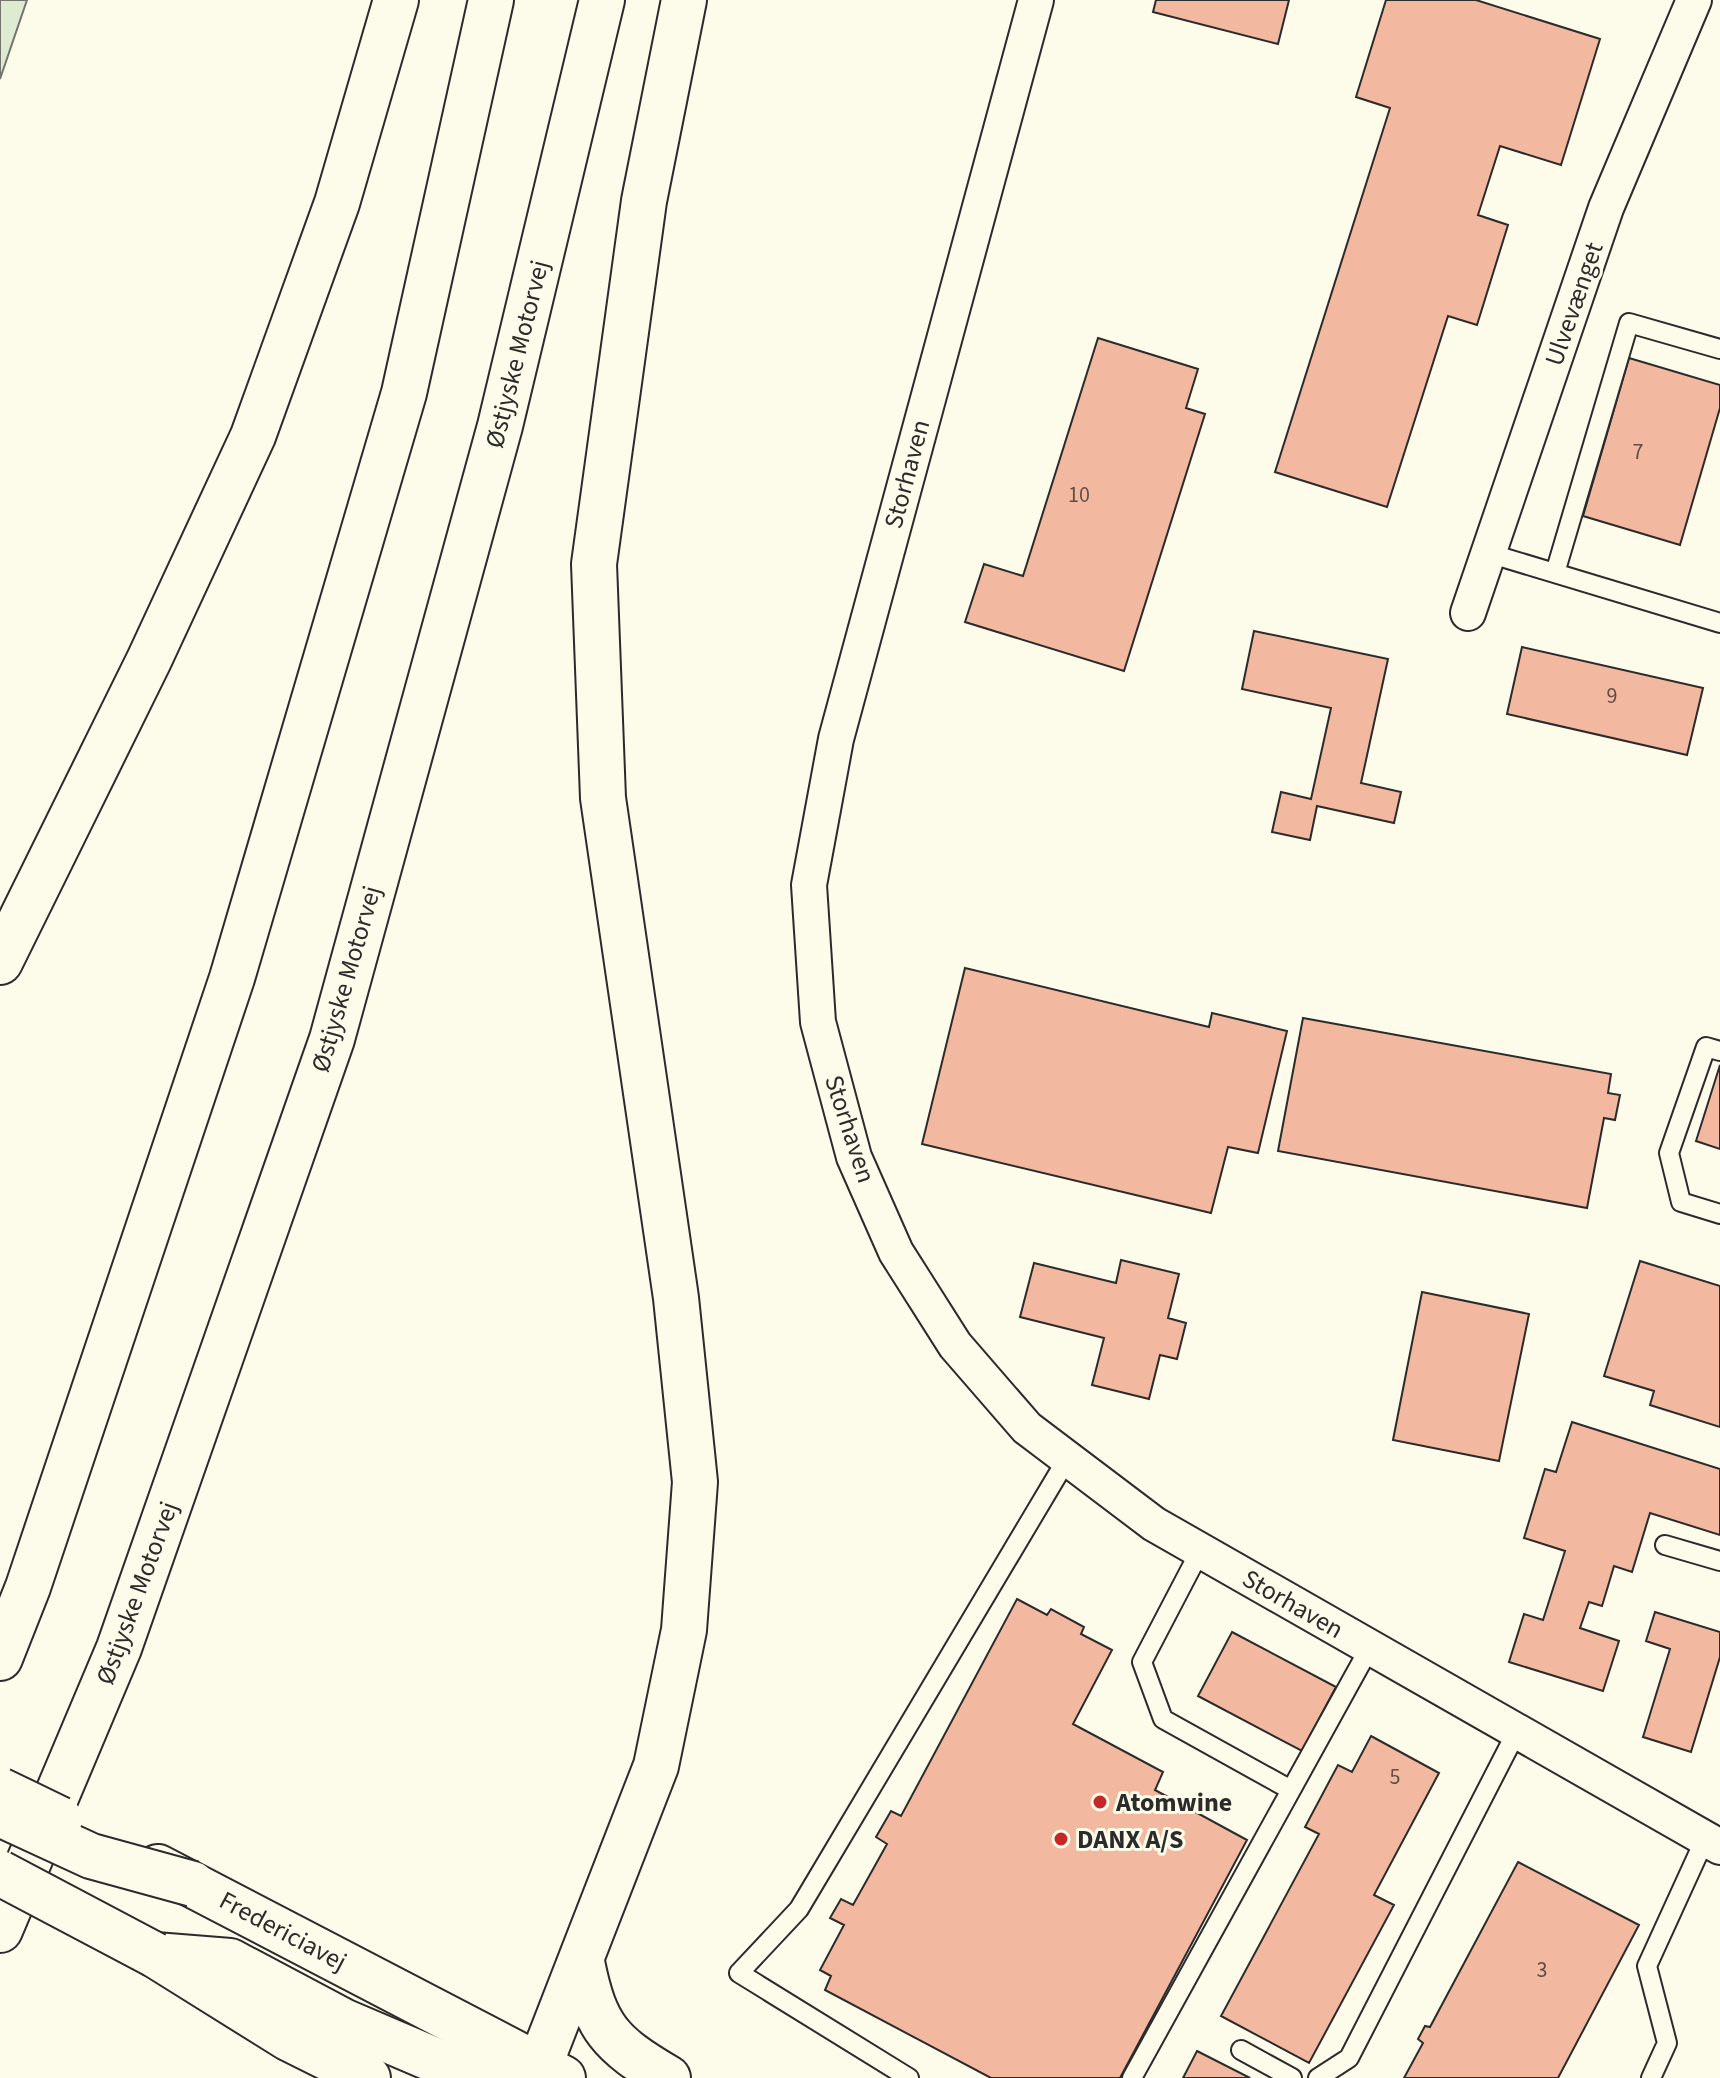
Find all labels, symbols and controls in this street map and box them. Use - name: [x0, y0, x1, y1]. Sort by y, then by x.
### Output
- street label: Ulvevænget: [1536, 237, 1613, 371]
- street label: Østjyske Motorvej: [476, 256, 558, 452]
- street label: Storhaven: [875, 415, 939, 533]
- house number: 7: [1633, 436, 1644, 468]
- house number: 10: [1068, 479, 1090, 511]
- house number: 9: [1607, 680, 1617, 712]
- street label: Østjyske Motorvej: [302, 881, 390, 1077]
- street label: Storhaven: [815, 1070, 885, 1188]
- street label: Østjyske Motorvej: [87, 1496, 187, 1690]
- street label: Storhaven: [1236, 1560, 1350, 1648]
- house number: 5: [1390, 1761, 1400, 1793]
- place label: Atomwine: [1115, 1784, 1232, 1821]
- marker: Atomwine: [1091, 1793, 1109, 1811]
- place label: DANX A/S: [1077, 1821, 1184, 1858]
- marker: DANX A/S: [1052, 1830, 1070, 1848]
- street label: Fredericiavej: [213, 1882, 353, 1980]
- house number: 3: [1537, 1954, 1547, 1986]

